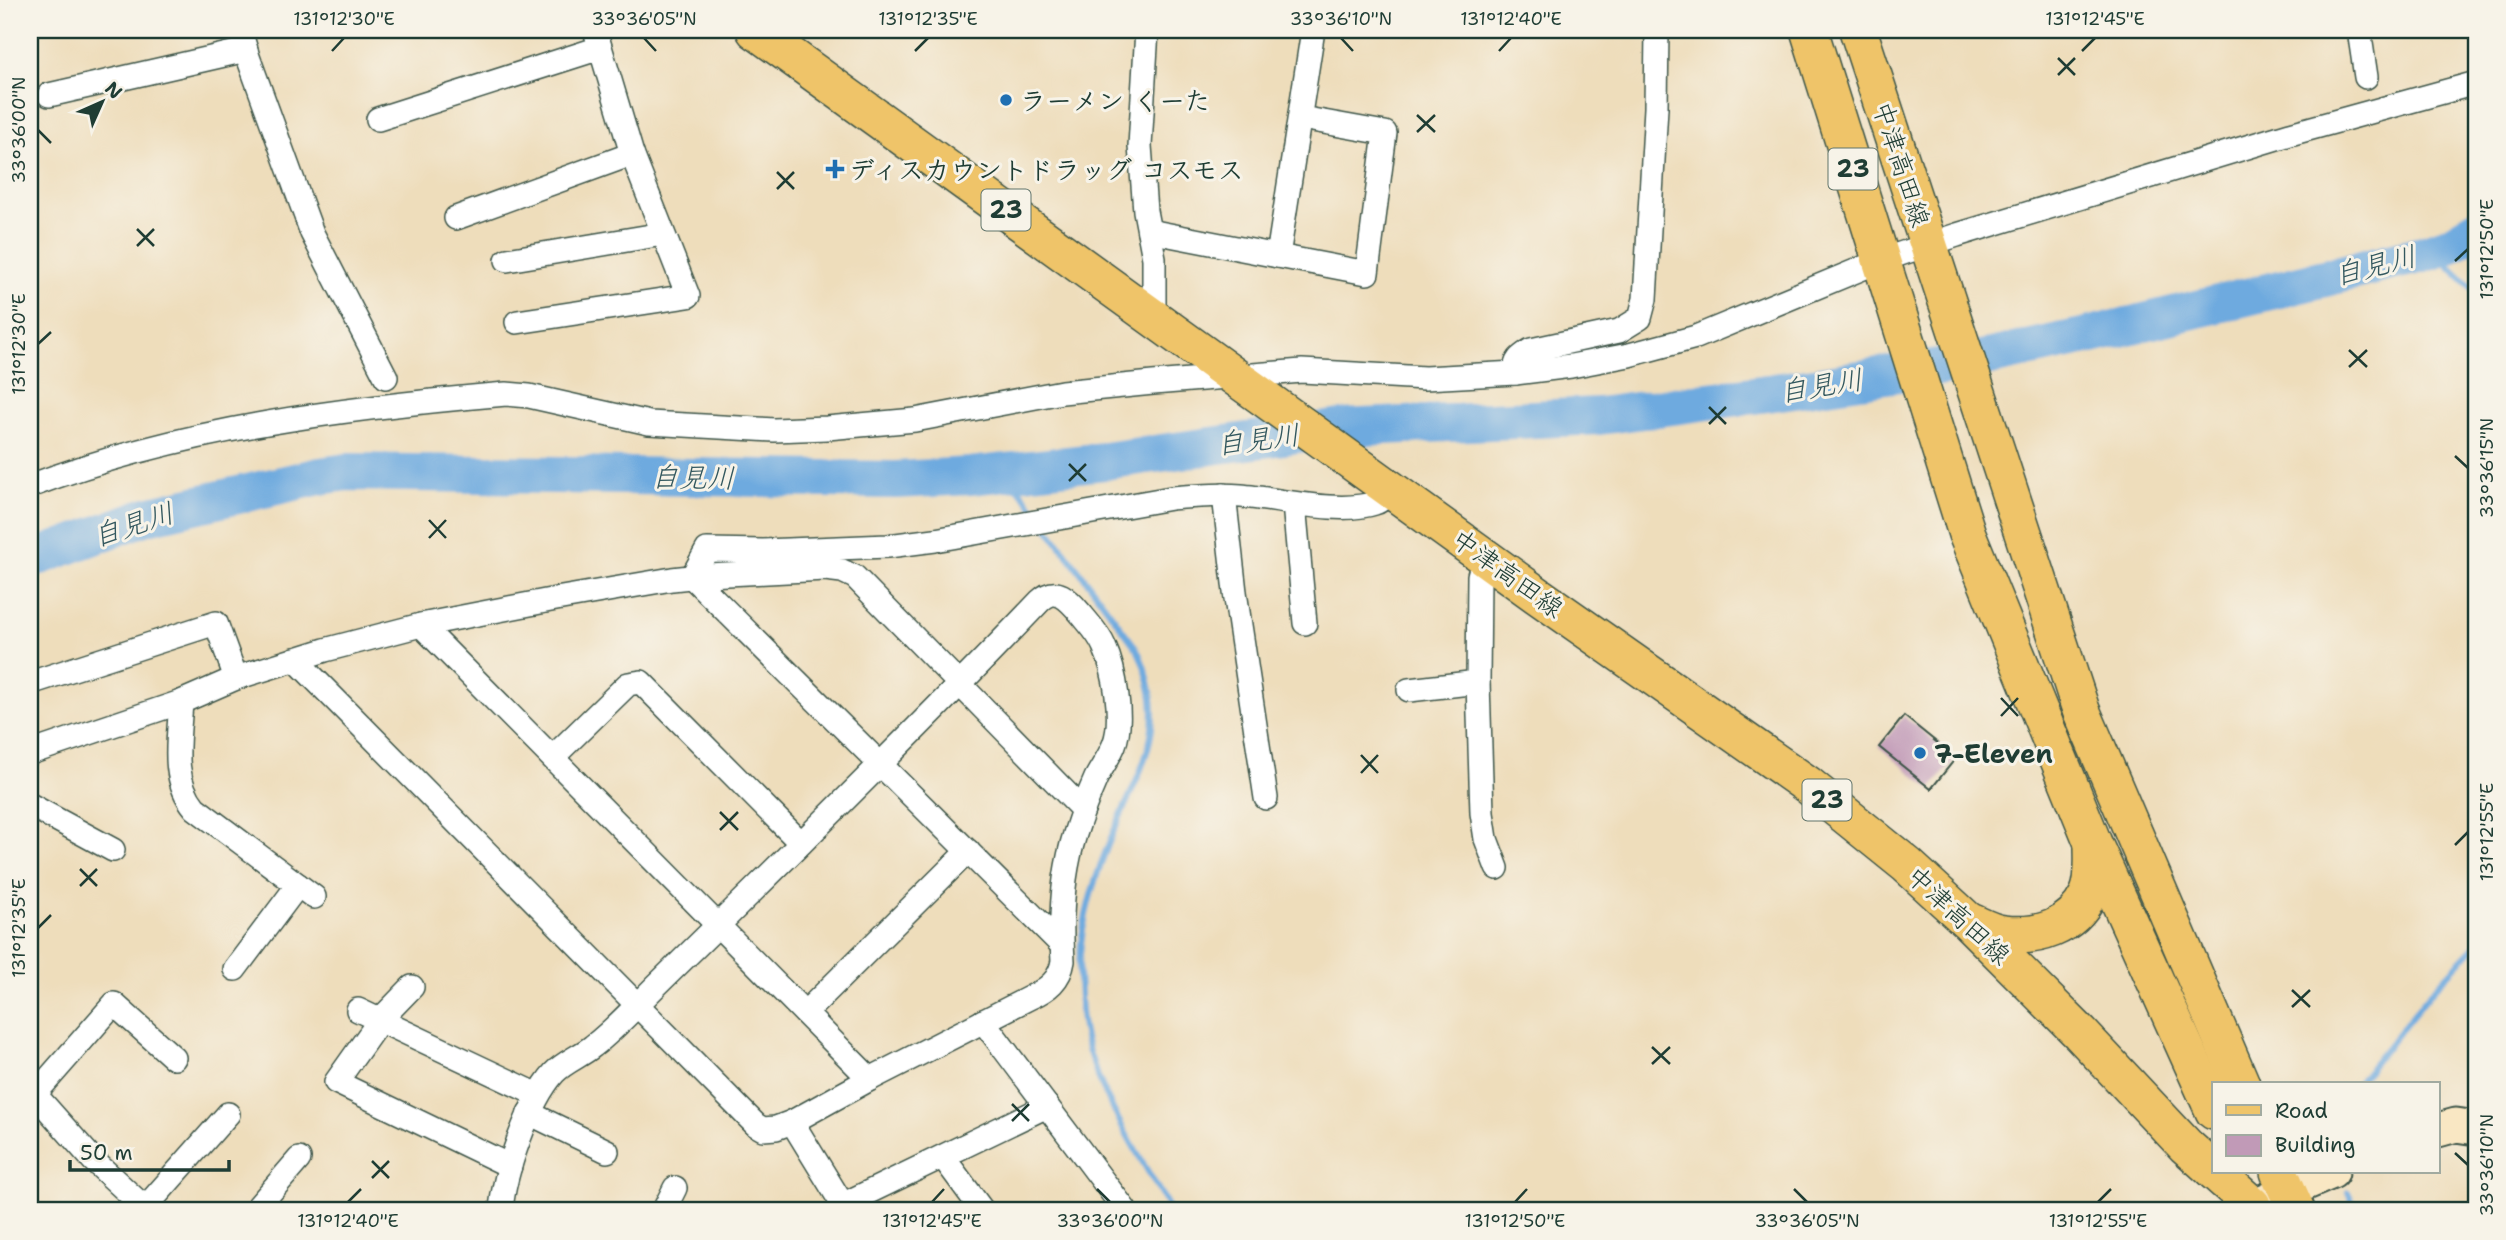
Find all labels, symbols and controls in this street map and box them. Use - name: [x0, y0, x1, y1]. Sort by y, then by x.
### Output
- text: 131°12'30"E: [293, 7, 395, 31]
- text: 33°36'05"N: [591, 7, 697, 31]
- text: 131°12'35"E: [878, 7, 978, 31]
- text: 33°36'10"N: [1290, 7, 1392, 31]
- text: 131°12'40"E: [1460, 7, 1562, 31]
- text: 131°12'45"E: [2045, 7, 2145, 31]
- north arrow: [66, 66, 136, 136]
- text: 33°36'00"N: [7, 76, 31, 184]
- text: N: [100, 76, 128, 104]
- place label: ラーメン くーた: [1020, 83, 1210, 118]
- marker: ラーメン くーた: [998, 92, 1014, 108]
- street label: 中津高田線: [1865, 97, 1939, 231]
- road number: 23: [1828, 148, 1878, 190]
- place label: ディスカウントドラッグ コスモス: [849, 152, 1244, 187]
- marker: ディスカウントドラッグ コスモス: [827, 161, 843, 177]
- road number: 23: [982, 190, 1030, 230]
- text: 131°12'50"E: [2475, 199, 2499, 299]
- water label: 自見川: [2330, 236, 2420, 294]
- text: 131°12'30"E: [7, 293, 31, 395]
- water label: 自見川: [1777, 360, 1865, 410]
- water label: 自見川: [1214, 415, 1302, 463]
- text: 33°36'15"N: [2475, 418, 2499, 518]
- water label: 自見川: [651, 457, 735, 497]
- water label: 自見川: [87, 493, 179, 555]
- street label: 中津高田線: [1445, 521, 1571, 625]
- place label: 7-Eleven: [1934, 736, 2053, 771]
- marker: 7-Eleven: [1912, 745, 1928, 761]
- road number: 23: [1802, 780, 1852, 820]
- text: 131°12'55"E: [2475, 783, 2499, 881]
- street label: 中津高田線: [1900, 858, 2018, 972]
- text: 131°12'35"E: [7, 878, 31, 978]
- legend: [2212, 1082, 2440, 1174]
- text: Road: [2275, 1097, 2328, 1125]
- text: 33°36'10"N: [2475, 1114, 2499, 1216]
- scale bar: [70, 1128, 229, 1172]
- text: Building: [2275, 1131, 2355, 1159]
- text: 50 m: [80, 1139, 133, 1167]
- text: 131°12'40"E: [297, 1209, 399, 1233]
- text: 131°12'45"E: [882, 1209, 982, 1233]
- text: 33°36'00"N: [1056, 1209, 1164, 1233]
- text: 131°12'50"E: [1465, 1209, 1565, 1233]
- text: 33°36'05"N: [1754, 1209, 1860, 1233]
- text: 131°12'55"E: [2049, 1209, 2147, 1233]

